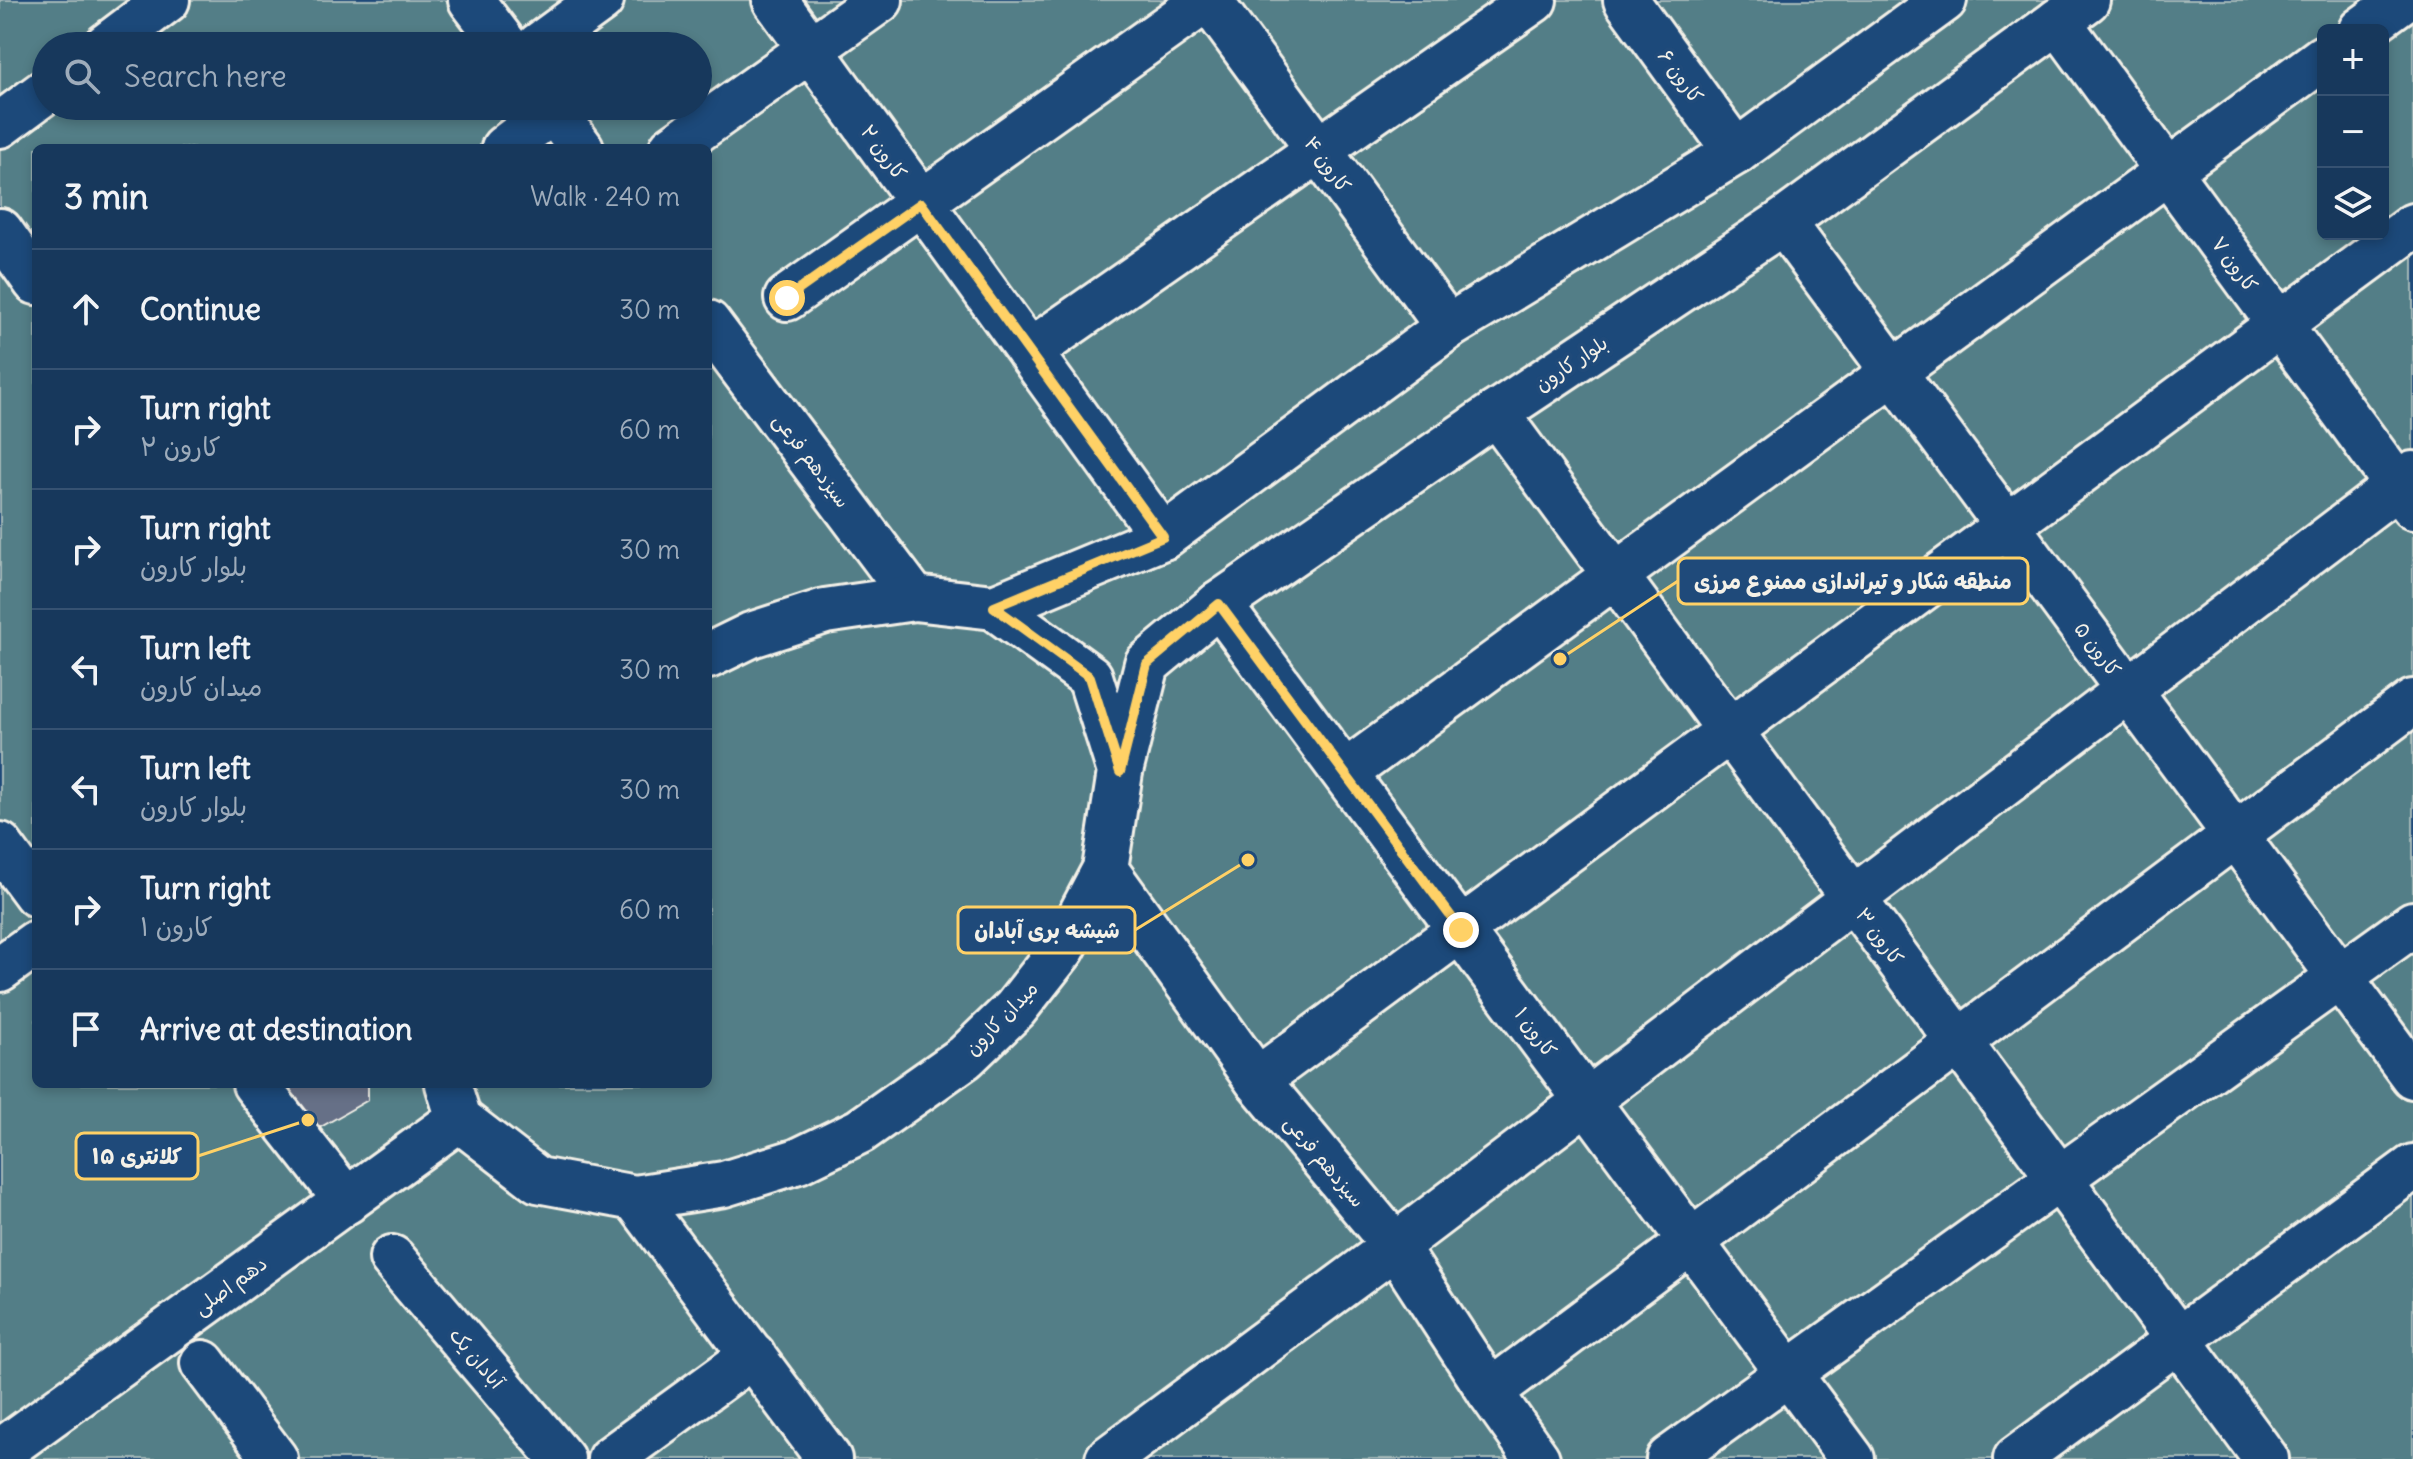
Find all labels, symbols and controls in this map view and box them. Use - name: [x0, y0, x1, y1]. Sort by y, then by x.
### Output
- map controls: [2317, 24, 2389, 240]
- button: +: [2317, 24, 2389, 96]
- search box: [32, 32, 712, 120]
- street label: کارون ۶: [1653, 44, 1709, 108]
- icon: search: [60, 54, 104, 98]
- text: Search here: [124, 57, 287, 95]
- button: −: [2317, 96, 2389, 168]
- street label: کارون ۲: [856, 120, 912, 184]
- street label: کارون ۴: [1299, 131, 1357, 197]
- button: layers: [2317, 168, 2389, 240]
- text: 3 min: [64, 175, 149, 218]
- text: Walk · 240 m: [530, 180, 680, 213]
- street label: کارون ۷: [2206, 231, 2264, 297]
- route start: [769, 280, 805, 316]
- icon: ahead: [64, 287, 108, 331]
- text: Continue: [140, 290, 261, 328]
- text: 30 m: [619, 293, 680, 326]
- street label: بلوار کارون: [1530, 330, 1612, 396]
- text: Turn right: [140, 389, 271, 427]
- icon: right: [64, 407, 108, 451]
- street label: سیزدهم فرعی: [765, 408, 856, 515]
- text: 60 m: [619, 413, 680, 446]
- text: کارون ۲: [140, 430, 221, 463]
- text: Turn right: [140, 509, 271, 547]
- icon: right: [64, 527, 108, 571]
- text: 30 m: [619, 533, 680, 566]
- text: بلوار کارون: [140, 550, 247, 583]
- callout: منطقه شکار و تیراندازی ممنوع مرزی: [1678, 558, 2028, 604]
- text: منطقه شکار و تیراندازی ممنوع مرزی: [1694, 567, 2012, 597]
- street label: کارون ۵: [2069, 617, 2127, 681]
- text: Turn left: [140, 629, 251, 667]
- icon: left: [64, 647, 108, 691]
- text: 30 m: [619, 653, 680, 686]
- text: میدان کارون: [140, 670, 262, 703]
- text: Turn left: [140, 749, 251, 787]
- icon: left: [64, 767, 108, 811]
- text: 30 m: [619, 773, 680, 806]
- text: بلوار کارون: [140, 790, 247, 823]
- text: Turn right: [140, 869, 271, 907]
- icon: right: [64, 887, 108, 931]
- text: 60 m: [619, 893, 680, 926]
- street label: کارون ۳: [1851, 902, 1909, 970]
- callout: شیشه بری آبادان: [958, 907, 1135, 953]
- text: کارون ۱: [140, 910, 213, 943]
- route end: [1443, 912, 1479, 948]
- text: شیشه بری آبادان: [974, 916, 1120, 944]
- street label: میدان کارون: [959, 975, 1043, 1061]
- street label: کارون ۱: [1509, 1002, 1563, 1062]
- icon: arrive: [64, 1007, 108, 1051]
- text: Arrive at destination: [140, 1010, 412, 1048]
- street label: سیزدهم فرعی: [1276, 1110, 1371, 1215]
- callout: کلانتری ۱۵: [76, 1133, 198, 1179]
- text: کلانتری ۱۵: [92, 1142, 182, 1170]
- street label: دهم اصلی: [188, 1250, 273, 1322]
- street label: آبادان یک: [444, 1322, 510, 1394]

